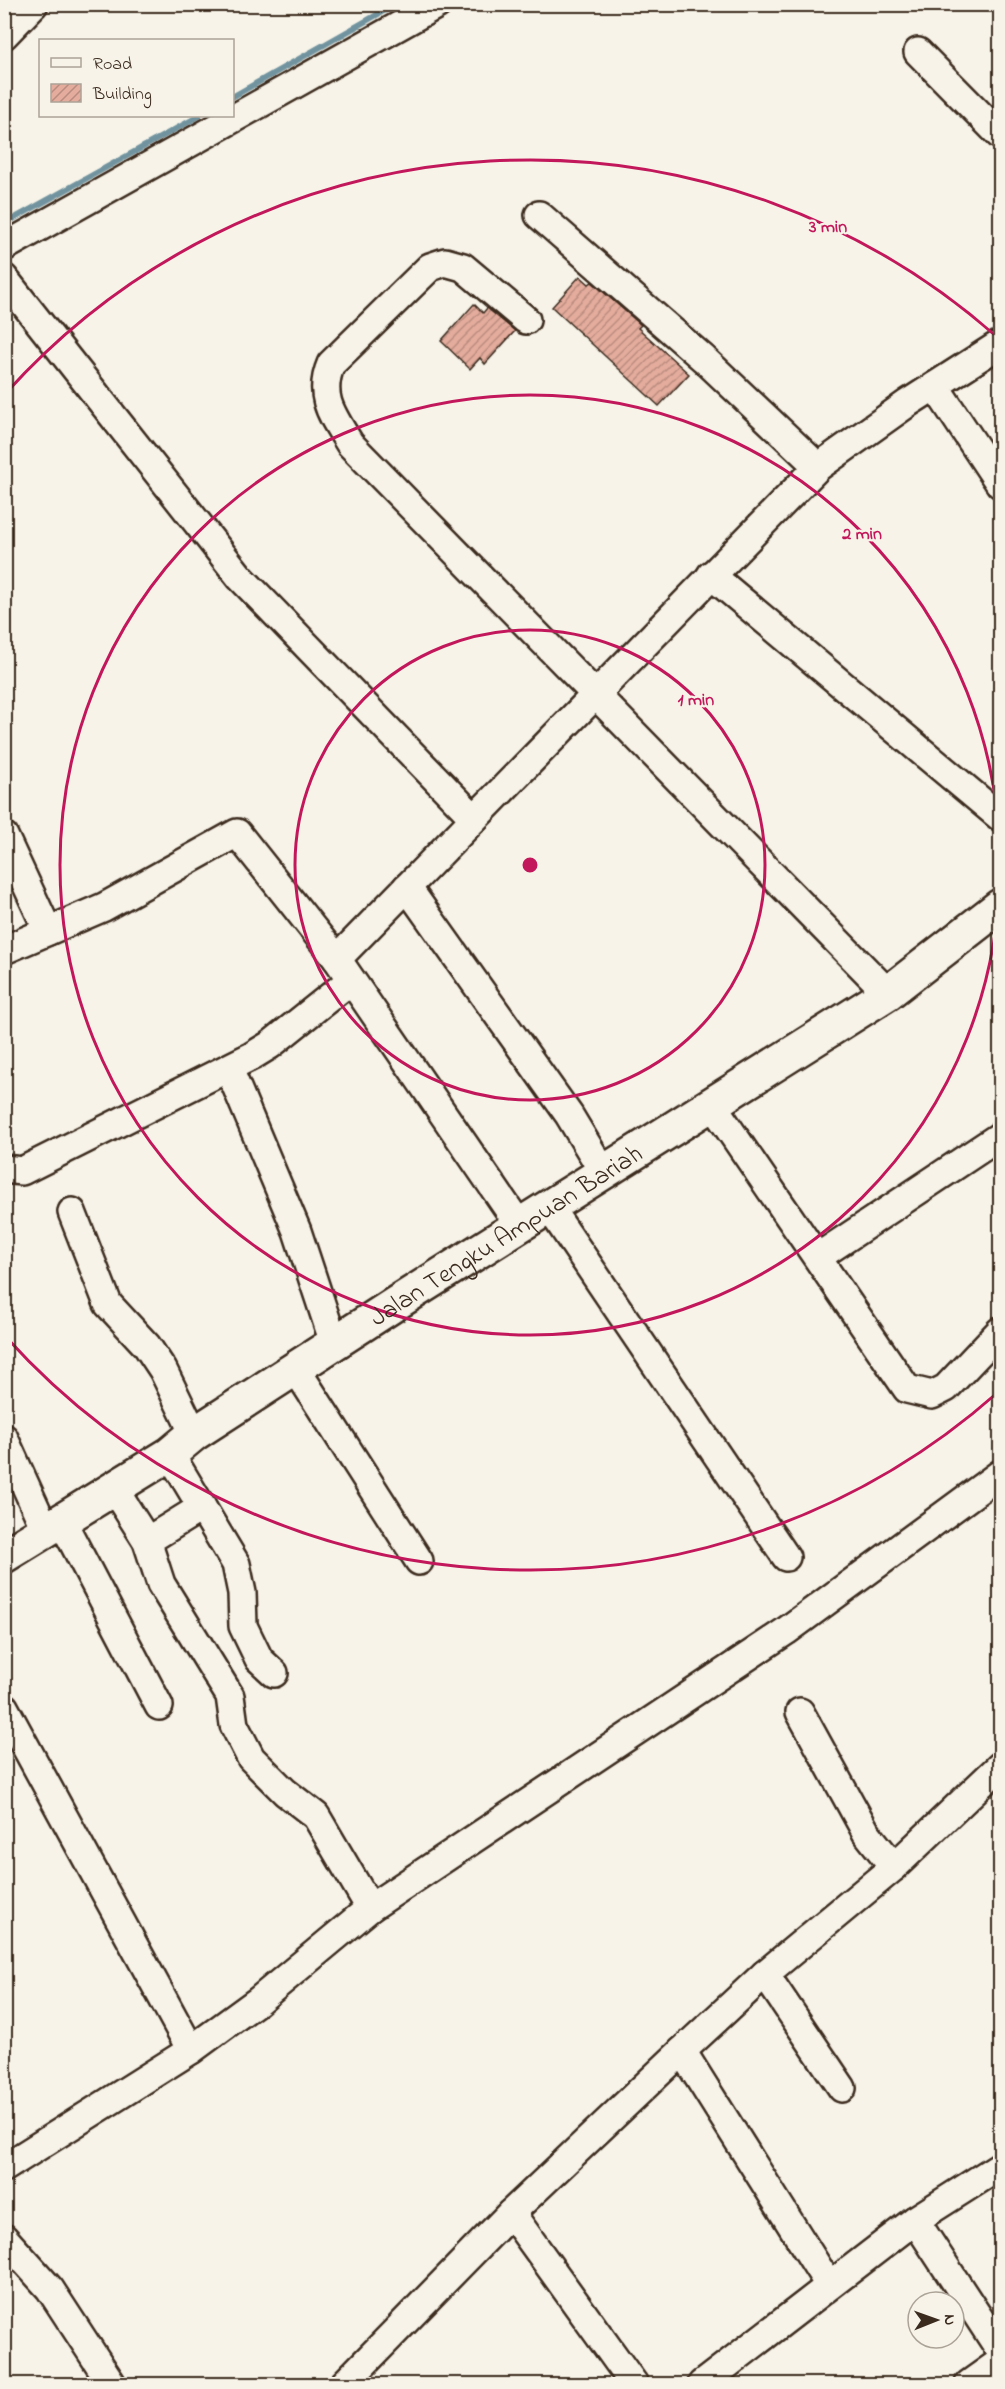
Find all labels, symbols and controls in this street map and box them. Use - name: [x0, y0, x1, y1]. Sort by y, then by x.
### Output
- legend: [39, 39, 234, 117]
- text: Road: [93, 52, 132, 78]
- text: Building: [92, 82, 152, 109]
- text: 3 min: [808, 215, 847, 241]
- text: 2 min: [841, 522, 882, 548]
- text: 1 min: [678, 688, 714, 714]
- centre of rings: [520, 855, 540, 875]
- street label: Jalan Tengku Ampuan Bariah: [363, 1136, 651, 1337]
- north arrow: [906, 2290, 966, 2350]
- text: N: [937, 2314, 961, 2326]

